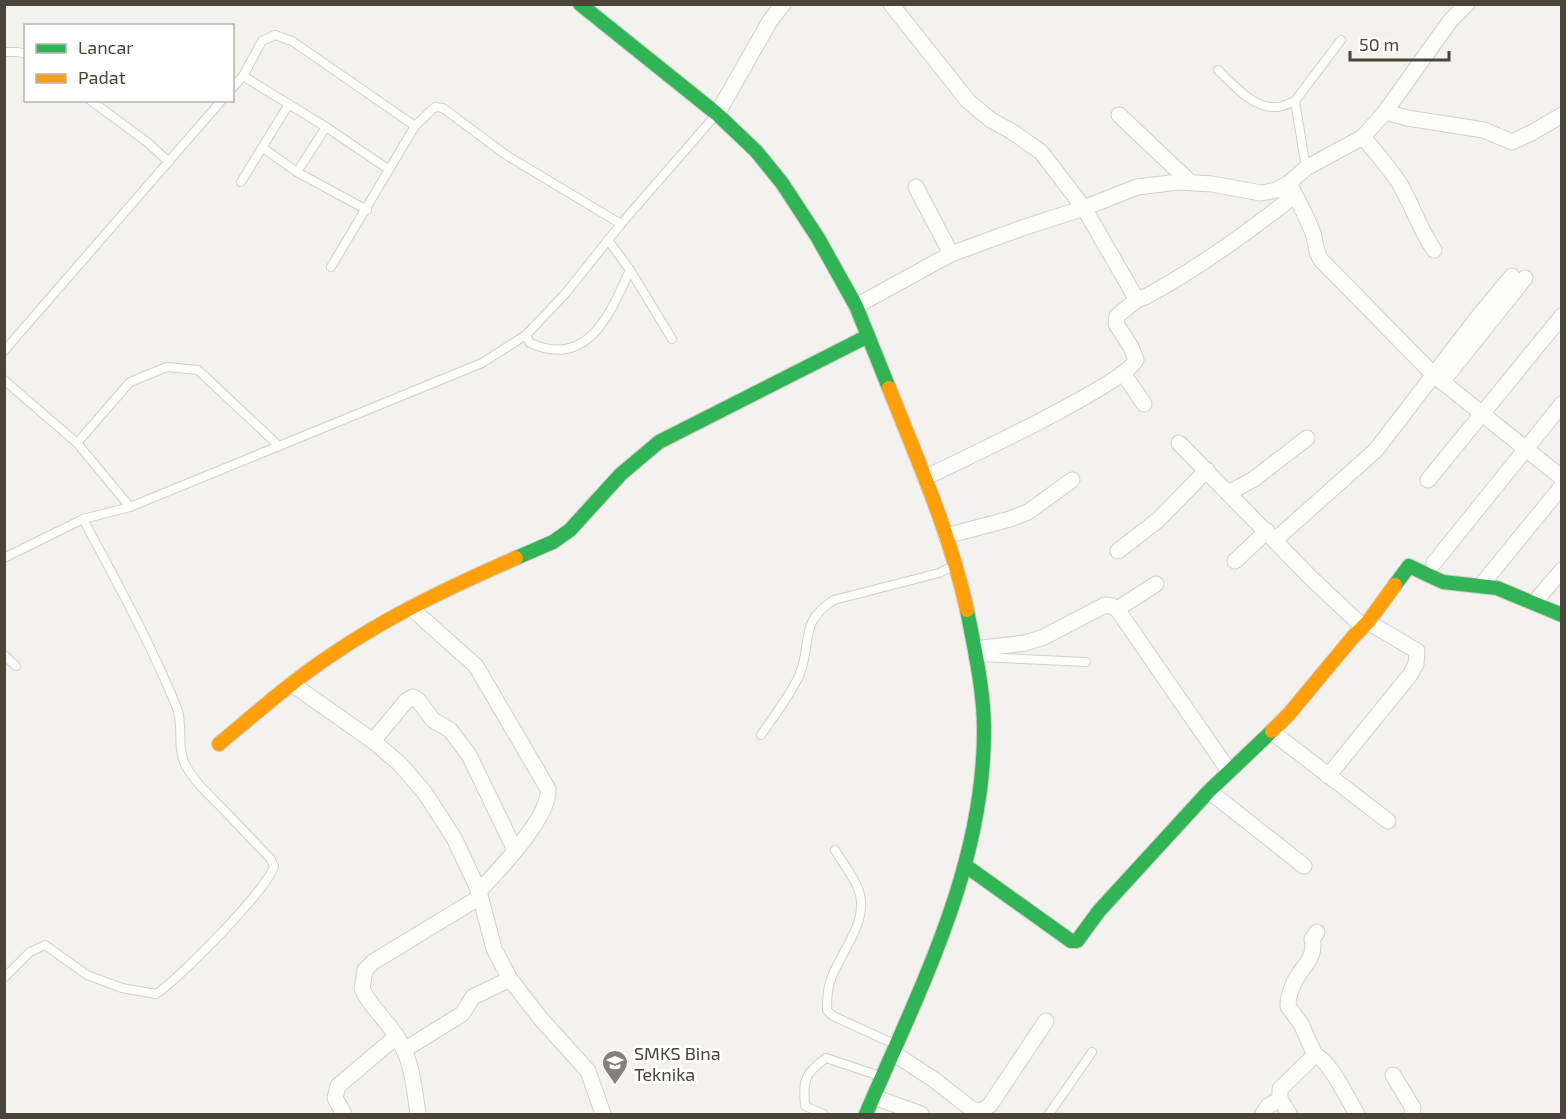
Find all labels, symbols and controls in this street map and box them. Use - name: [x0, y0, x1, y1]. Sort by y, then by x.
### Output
- legend: [24, 24, 234, 102]
- scale bar: [1350, 24, 1449, 62]
- text: 50 m: [1359, 33, 1399, 55]
- text: Lancar: [78, 36, 134, 58]
- text: Padat: [78, 66, 126, 88]
- place label: SMKS Bina Teknika: [634, 1042, 721, 1085]
- school or university icon: SMKS Bina Teknika: [600, 1048, 630, 1086]

